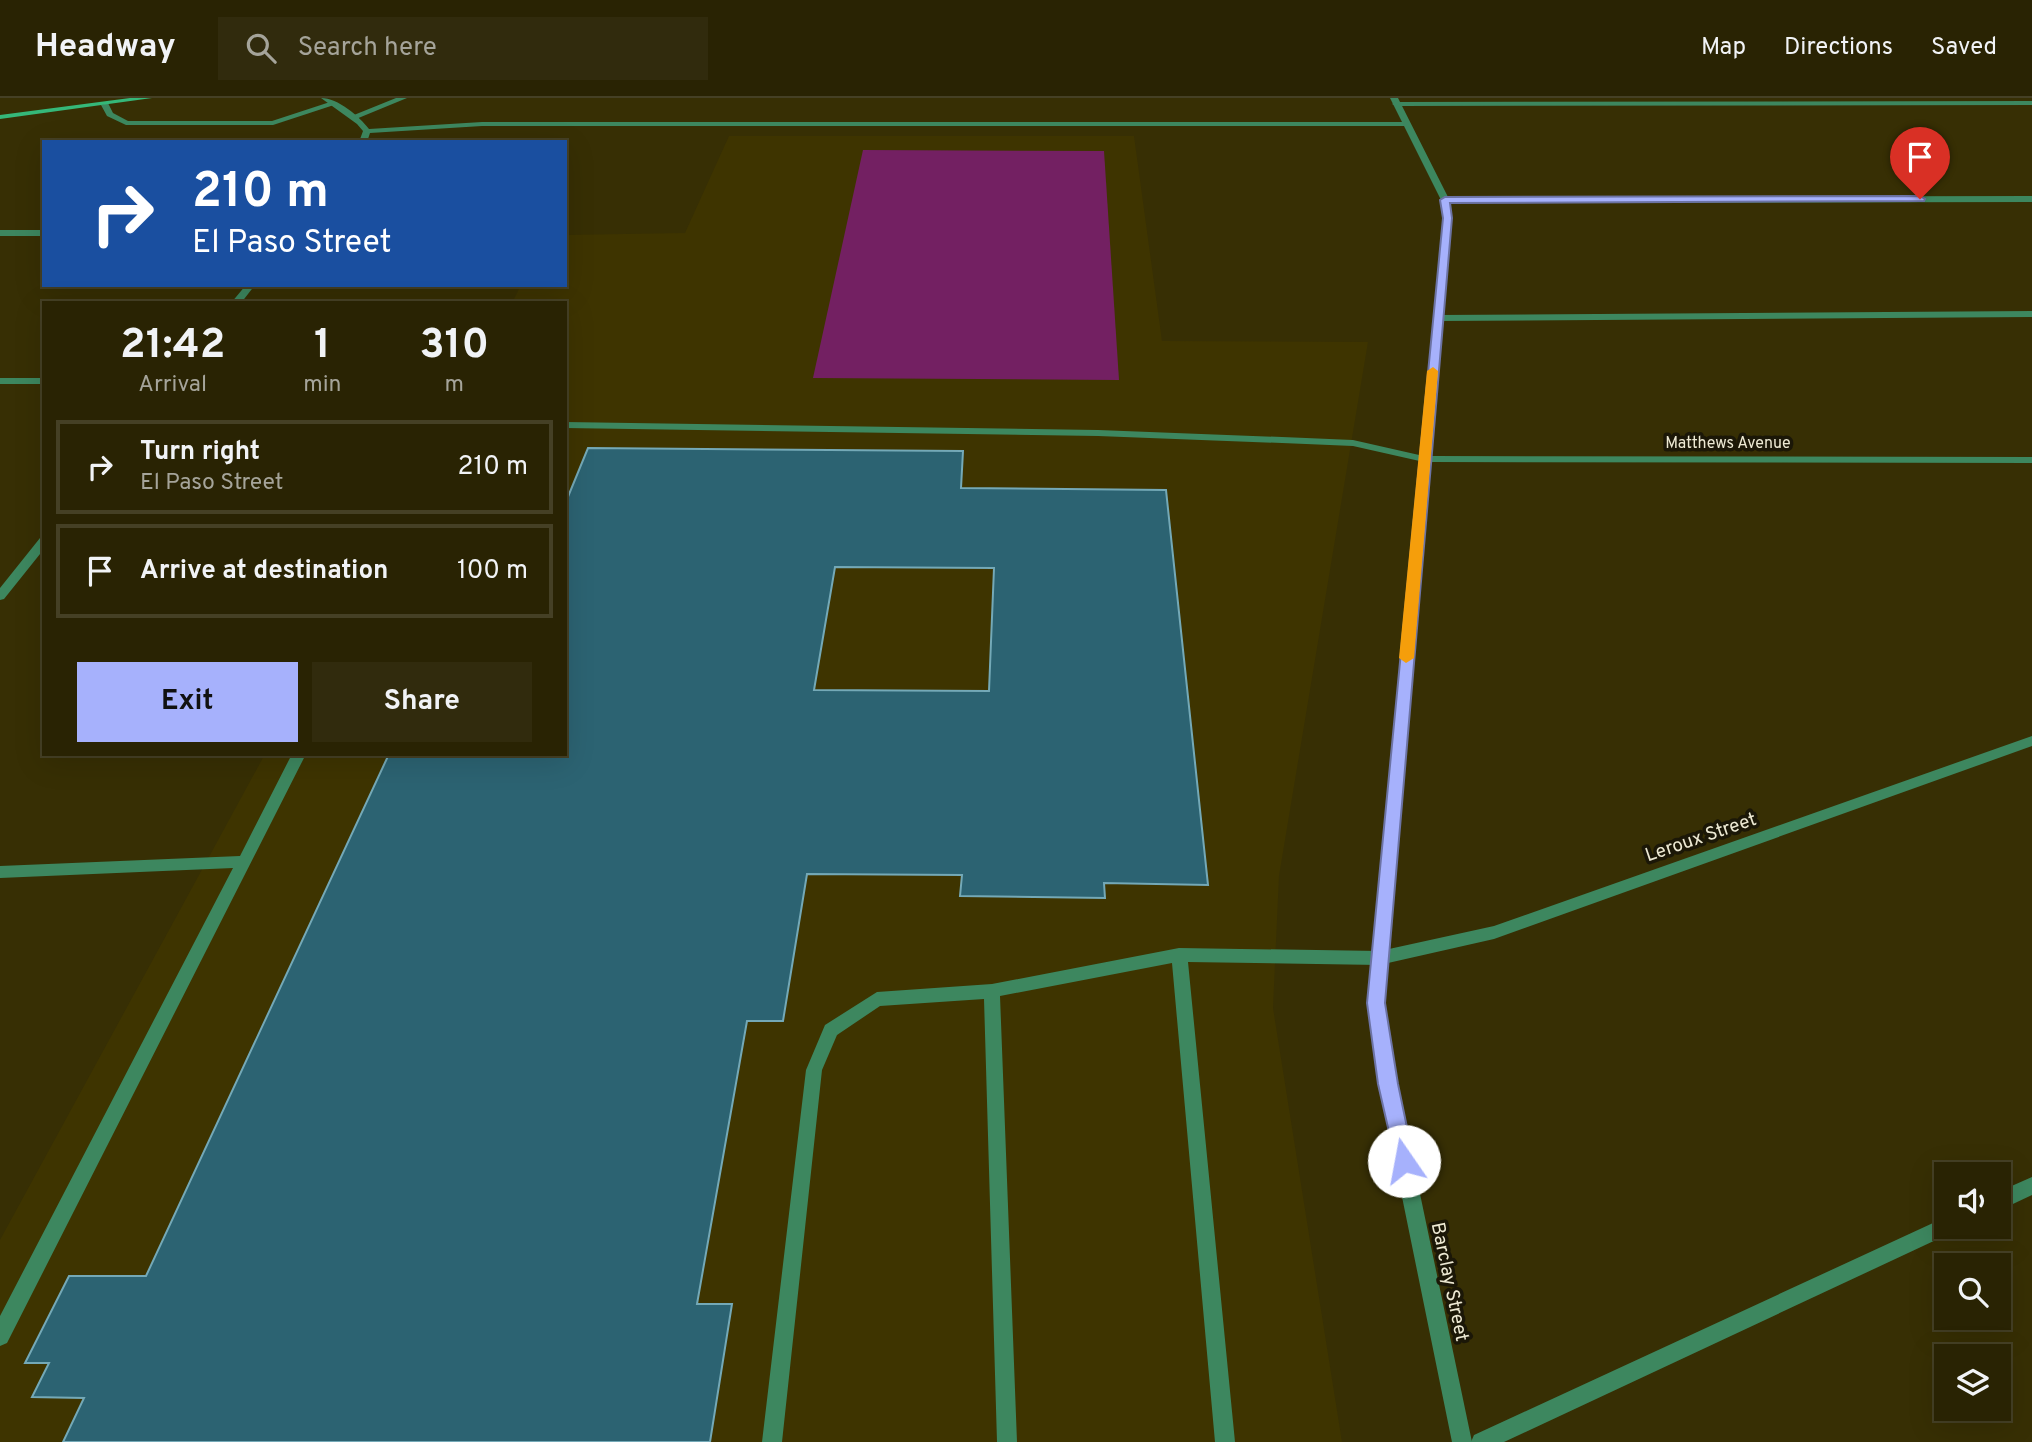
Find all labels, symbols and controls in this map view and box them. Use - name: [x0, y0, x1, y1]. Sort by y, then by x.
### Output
- search box: [218, 17, 708, 80]
- text: Headway: [35, 27, 176, 69]
- icon: search: [242, 29, 280, 67]
- text: Search here: [298, 32, 437, 65]
- text: Map: [1701, 33, 1746, 63]
- text: Directions: [1784, 33, 1893, 63]
- text: Saved: [1931, 33, 1997, 63]
- pin: [1890, 127, 1950, 199]
- icon: arrive: [1901, 138, 1939, 176]
- text: 210 m: [192, 163, 329, 225]
- icon: right: [77, 168, 168, 259]
- text: El Paso Street: [192, 224, 392, 264]
- text: 21:42: [120, 320, 225, 373]
- text: 1: [314, 320, 331, 373]
- text: 310: [420, 320, 489, 373]
- text: Arrival: [138, 371, 207, 400]
- text: min: [303, 371, 342, 400]
- text: m: [445, 371, 464, 400]
- street label: Matthews Avenue: [1665, 434, 1791, 454]
- text: Turn right: [140, 436, 260, 469]
- icon: right: [81, 448, 119, 486]
- text: 210 m: [458, 451, 528, 484]
- text: El Paso Street: [140, 469, 283, 498]
- icon: arrive: [81, 552, 119, 590]
- text: Arrive at destination: [140, 555, 388, 588]
- text: 100 m: [457, 555, 528, 588]
- button: Exit: [77, 662, 298, 742]
- button: Share: [312, 662, 532, 742]
- street label: Leroux Street: [1642, 808, 1760, 868]
- position arrow: [1367, 1124, 1441, 1198]
- map controls: [1934, 1162, 2011, 1421]
- button: sound: [1934, 1162, 2011, 1239]
- street label: Barclay Street: [1425, 1220, 1473, 1344]
- button: search: [1934, 1253, 2011, 1330]
- button: layers: [1934, 1344, 2011, 1421]

